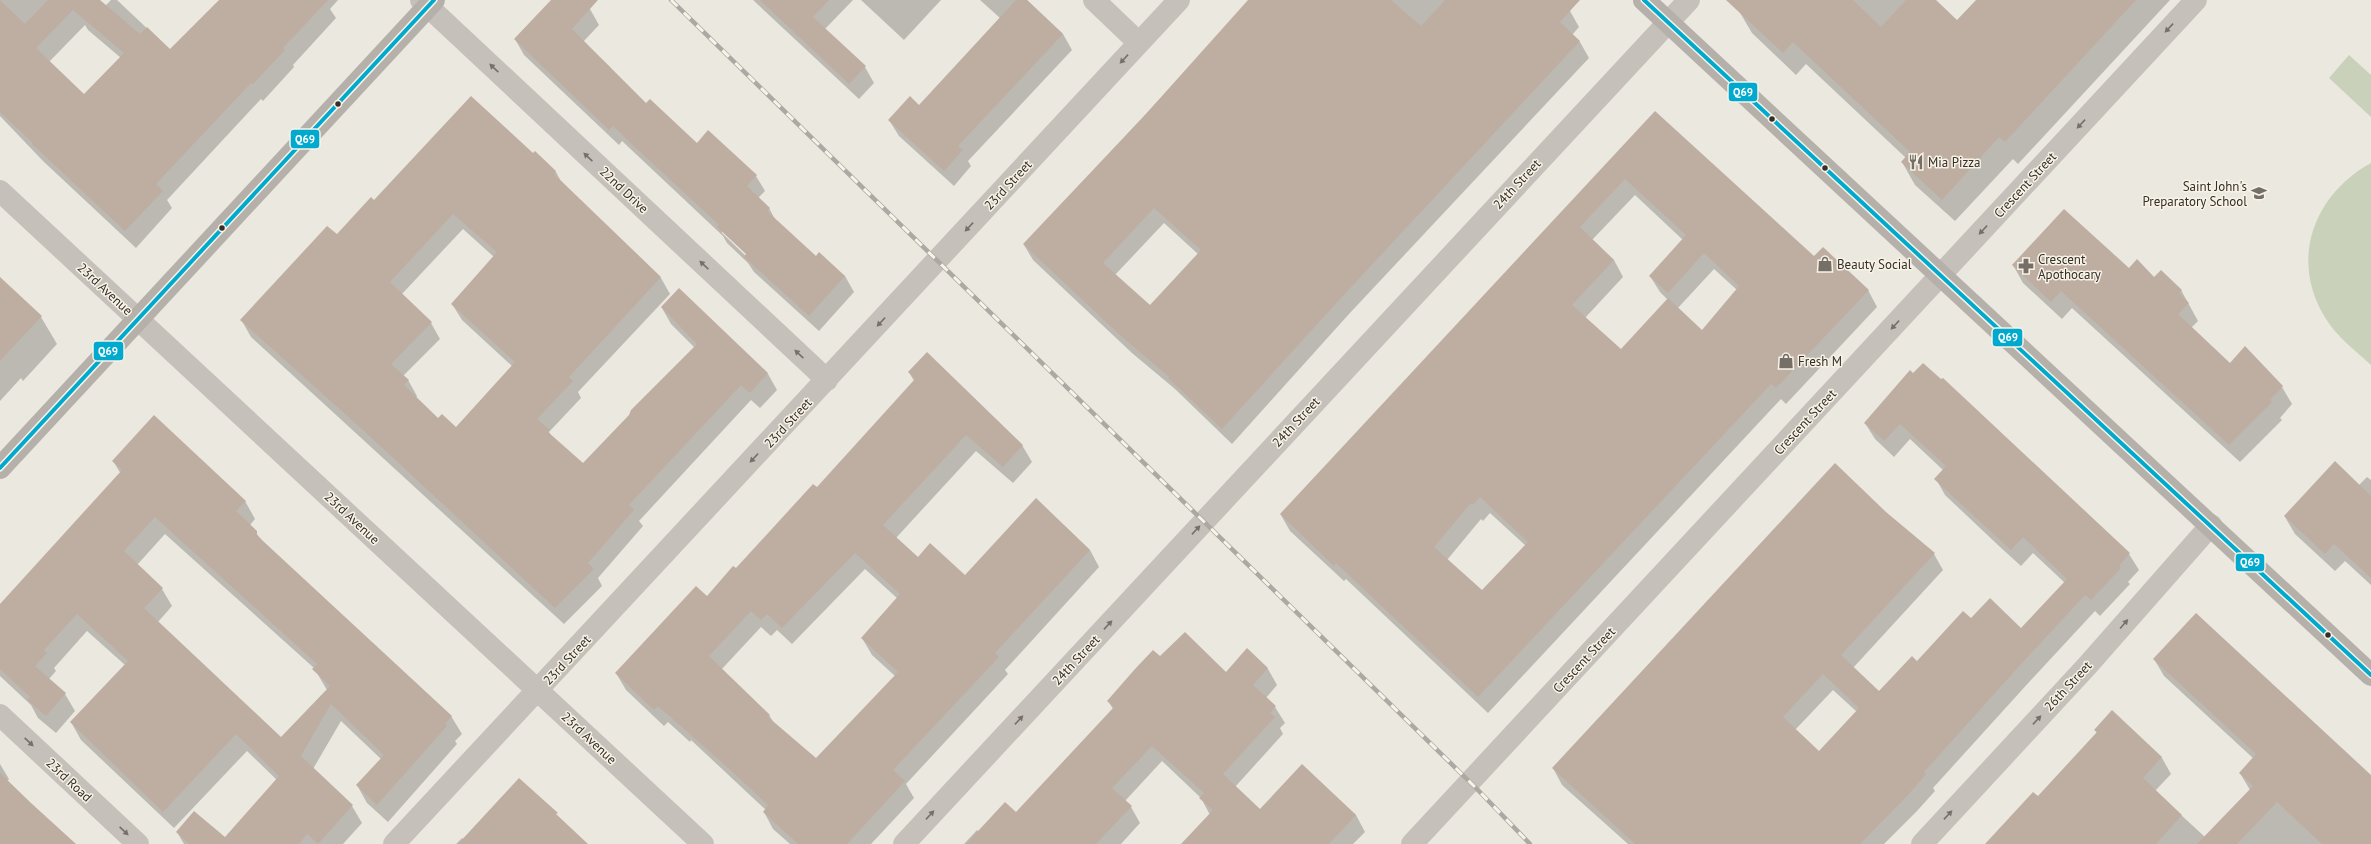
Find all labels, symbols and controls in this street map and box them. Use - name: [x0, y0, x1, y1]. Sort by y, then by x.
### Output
- one-way arrow: [2164, 23, 2174, 33]
- one-way arrow: [1119, 54, 1129, 64]
- one-way arrow: [489, 63, 499, 73]
- line badge: Q69: [1728, 82, 1758, 102]
- text: Q69: [1733, 85, 1753, 99]
- unlabelled marker: [333, 99, 343, 109]
- unlabelled marker: [1767, 114, 1777, 124]
- one-way arrow: [2076, 119, 2086, 129]
- line badge: Q69: [290, 129, 320, 149]
- text: Q69: [295, 132, 315, 146]
- street label: Crescent Street: [1990, 148, 2060, 222]
- one-way arrow: [583, 152, 593, 162]
- restaurant icon: Mia Pizza: [1907, 153, 1925, 171]
- place label: Mia Pizza: [1928, 154, 1981, 171]
- street label: 24th Street: [1490, 155, 1545, 213]
- street label: 23rd Street: [981, 156, 1036, 214]
- street label: 22nd Drive: [596, 163, 652, 217]
- unlabelled marker: [1820, 163, 1830, 173]
- place label: Saint John's Preparatory School: [2142, 178, 2247, 210]
- school or university icon: Saint John's Preparatory School: [2250, 184, 2268, 202]
- one-way arrow: [965, 222, 974, 232]
- unlabelled marker: [217, 223, 227, 233]
- one-way arrow: [1979, 225, 1988, 235]
- place label: Crescent Apothocary: [2038, 251, 2101, 283]
- shop icon: Beauty Social: [1816, 255, 1834, 273]
- place label: Beauty Social: [1837, 256, 1912, 273]
- pharmacy icon: Crescent Apothocary: [2017, 257, 2035, 275]
- street label: 23rd Avenue: [74, 259, 136, 319]
- one-way arrow: [699, 260, 709, 270]
- one-way arrow: [876, 317, 886, 327]
- one-way arrow: [1890, 320, 1900, 330]
- line badge: Q69: [1992, 328, 2023, 347]
- text: Q69: [1998, 330, 2018, 344]
- line badge: Q69: [93, 341, 124, 361]
- text: Q69: [98, 344, 118, 358]
- one-way arrow: [794, 349, 804, 358]
- shop icon: Fresh M: [1777, 352, 1795, 370]
- place label: Fresh M: [1798, 353, 1842, 370]
- street label: Crescent Street: [1770, 385, 1840, 459]
- street label: 24th Street: [1269, 393, 1324, 451]
- street label: 23rd Street: [761, 394, 816, 452]
- one-way arrow: [750, 453, 759, 464]
- street label: 23rd Avenue: [321, 488, 383, 548]
- one-way arrow: [1192, 525, 1201, 535]
- line badge: Q69: [2235, 553, 2265, 572]
- text: Q69: [2240, 555, 2260, 569]
- one-way arrow: [2119, 619, 2128, 628]
- one-way arrow: [1103, 620, 1113, 630]
- street label: Crescent Street: [1549, 623, 1619, 697]
- unlabelled marker: [2323, 630, 2333, 640]
- street label: 23rd Street: [540, 631, 595, 689]
- street label: 24th Street: [1049, 631, 1104, 689]
- street label: 26th Street: [2041, 657, 2096, 715]
- street label: 23rd Avenue: [558, 708, 620, 768]
- one-way arrow: [1014, 715, 1024, 725]
- one-way arrow: [2032, 715, 2041, 725]
- one-way arrow: [24, 737, 34, 747]
- street label: 23rd Road: [43, 754, 95, 806]
- one-way arrow: [926, 810, 935, 821]
- one-way arrow: [1944, 810, 1953, 820]
- one-way arrow: [119, 826, 128, 835]

